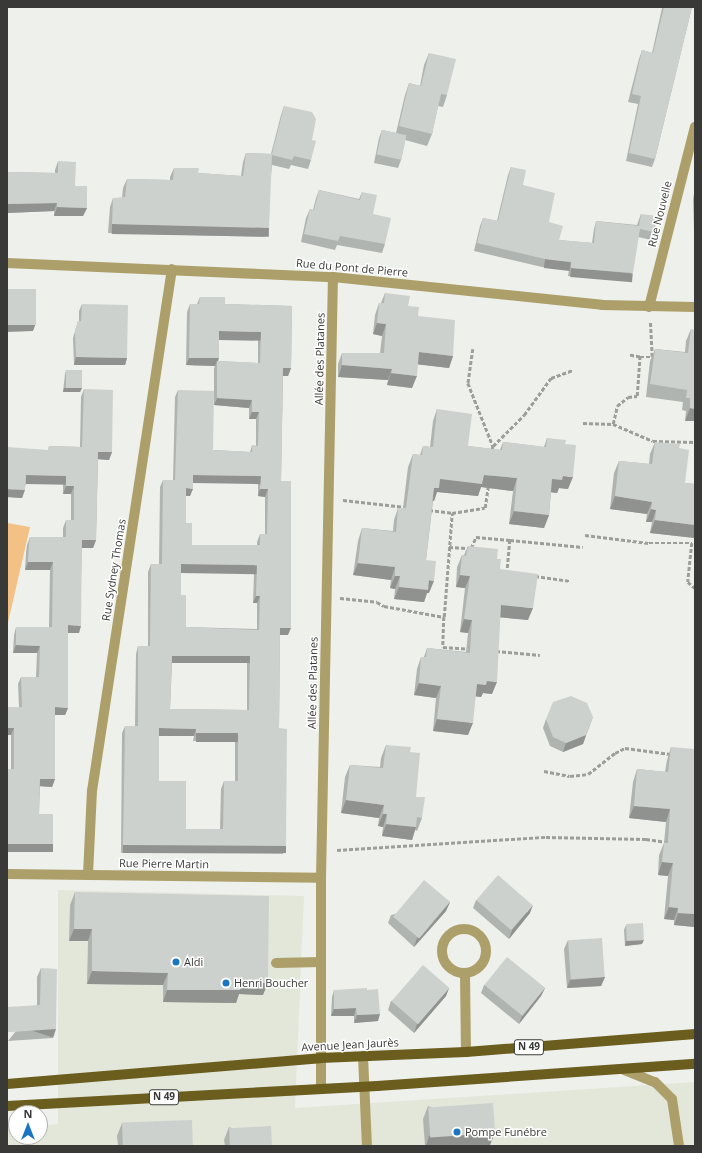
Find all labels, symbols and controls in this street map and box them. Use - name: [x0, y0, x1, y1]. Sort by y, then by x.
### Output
- street label: Rue Nouvelle: [645, 180, 675, 248]
- street label: Rue du Pont de Pierre: [296, 257, 408, 279]
- street label: Allée des Platanes: [313, 313, 327, 405]
- street label: Rue Sydney Thomas: [99, 518, 129, 622]
- street label: Allée des Platanes: [306, 637, 320, 729]
- street label: Rue Pierre Martin: [119, 857, 209, 871]
- place label: Aldi: [184, 955, 203, 969]
- marker: Aldi: [171, 957, 181, 967]
- place label: Henri Boucher: [234, 976, 308, 990]
- marker: Henri Boucher: [221, 978, 231, 988]
- street label: Avenue Jean Jaurès: [301, 1036, 399, 1054]
- road number: N 49: [513, 1039, 545, 1055]
- road number: N 49: [148, 1089, 180, 1105]
- north arrow: [8, 1105, 48, 1145]
- text: N: [24, 1106, 32, 1121]
- place label: Pompe Funébre: [465, 1125, 547, 1139]
- marker: Pompe Funébre: [452, 1127, 462, 1137]

